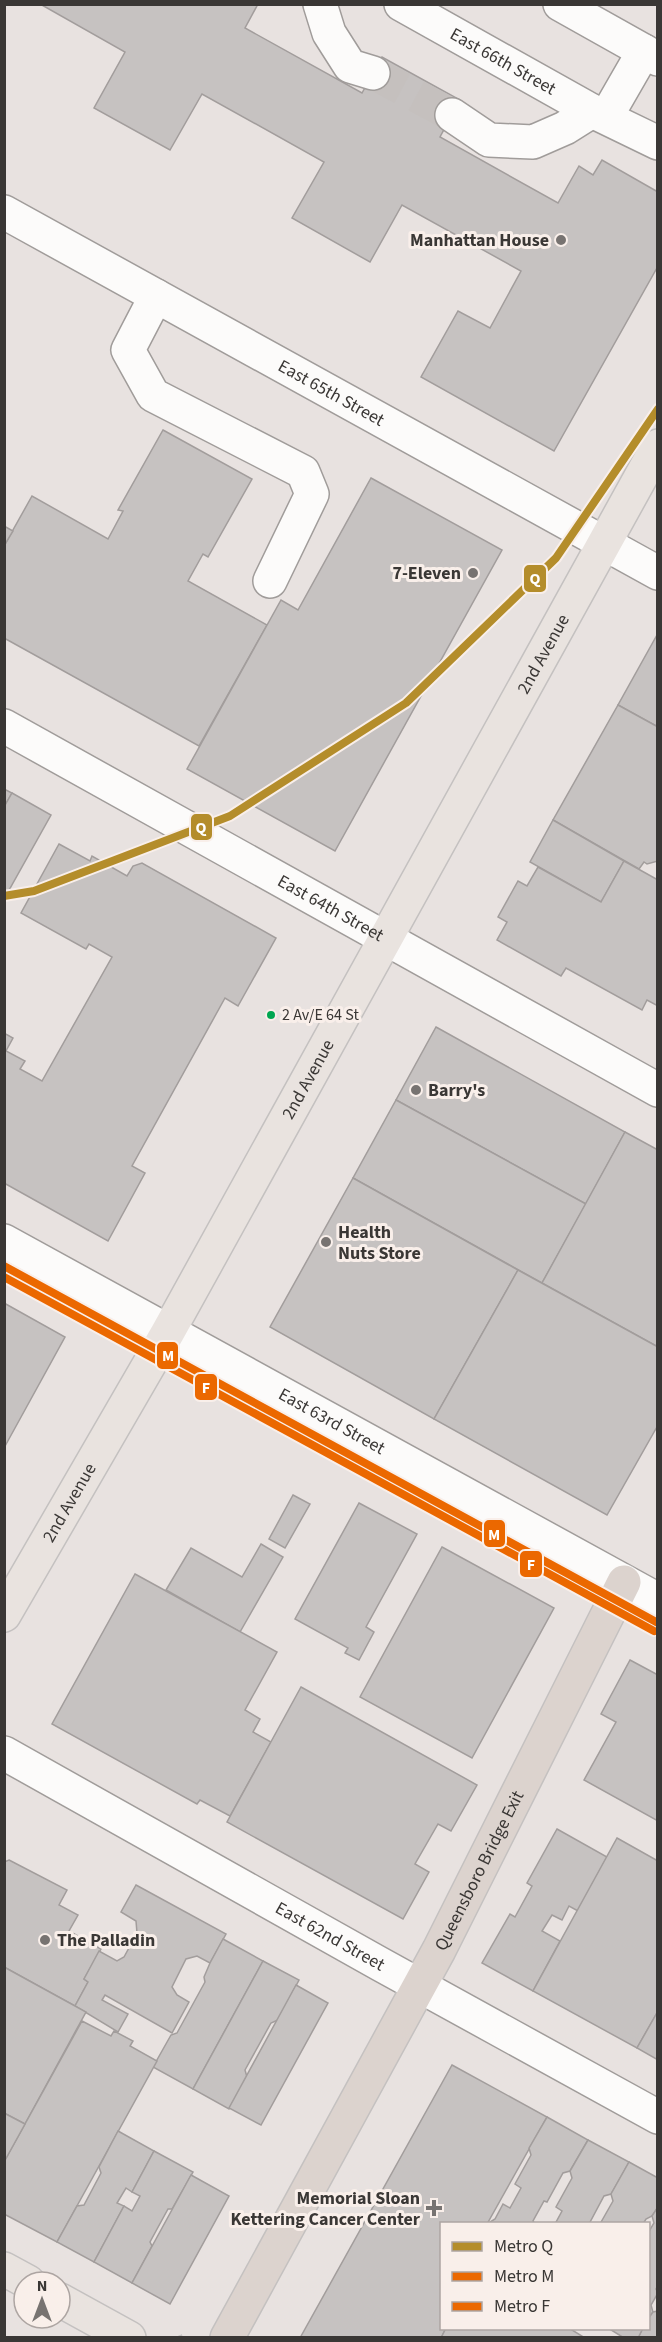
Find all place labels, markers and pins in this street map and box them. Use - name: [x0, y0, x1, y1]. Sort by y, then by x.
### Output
- place label: Manhattan House: [410, 228, 549, 253]
- marker: Manhattan House: [554, 233, 568, 247]
- place label: 7-Eleven: [392, 561, 461, 586]
- marker: 7-Eleven: [466, 566, 480, 580]
- place label: 2 Av/E 64 St: [282, 1004, 359, 1026]
- marker: 2 Av/E 64 St: [265, 1009, 277, 1021]
- place label: Barry's: [428, 1078, 485, 1103]
- marker: Barry's: [409, 1083, 423, 1097]
- place label: Health Nuts Store: [338, 1220, 421, 1266]
- marker: Health Nuts Store: [319, 1235, 333, 1249]
- place label: The Palladin: [57, 1928, 155, 1953]
- marker: The Palladin: [38, 1933, 52, 1947]
- place label: Memorial Sloan Kettering Cancer Center: [231, 2186, 421, 2232]
- marker: Memorial Sloan Kettering Cancer Center: [425, 2199, 443, 2217]

